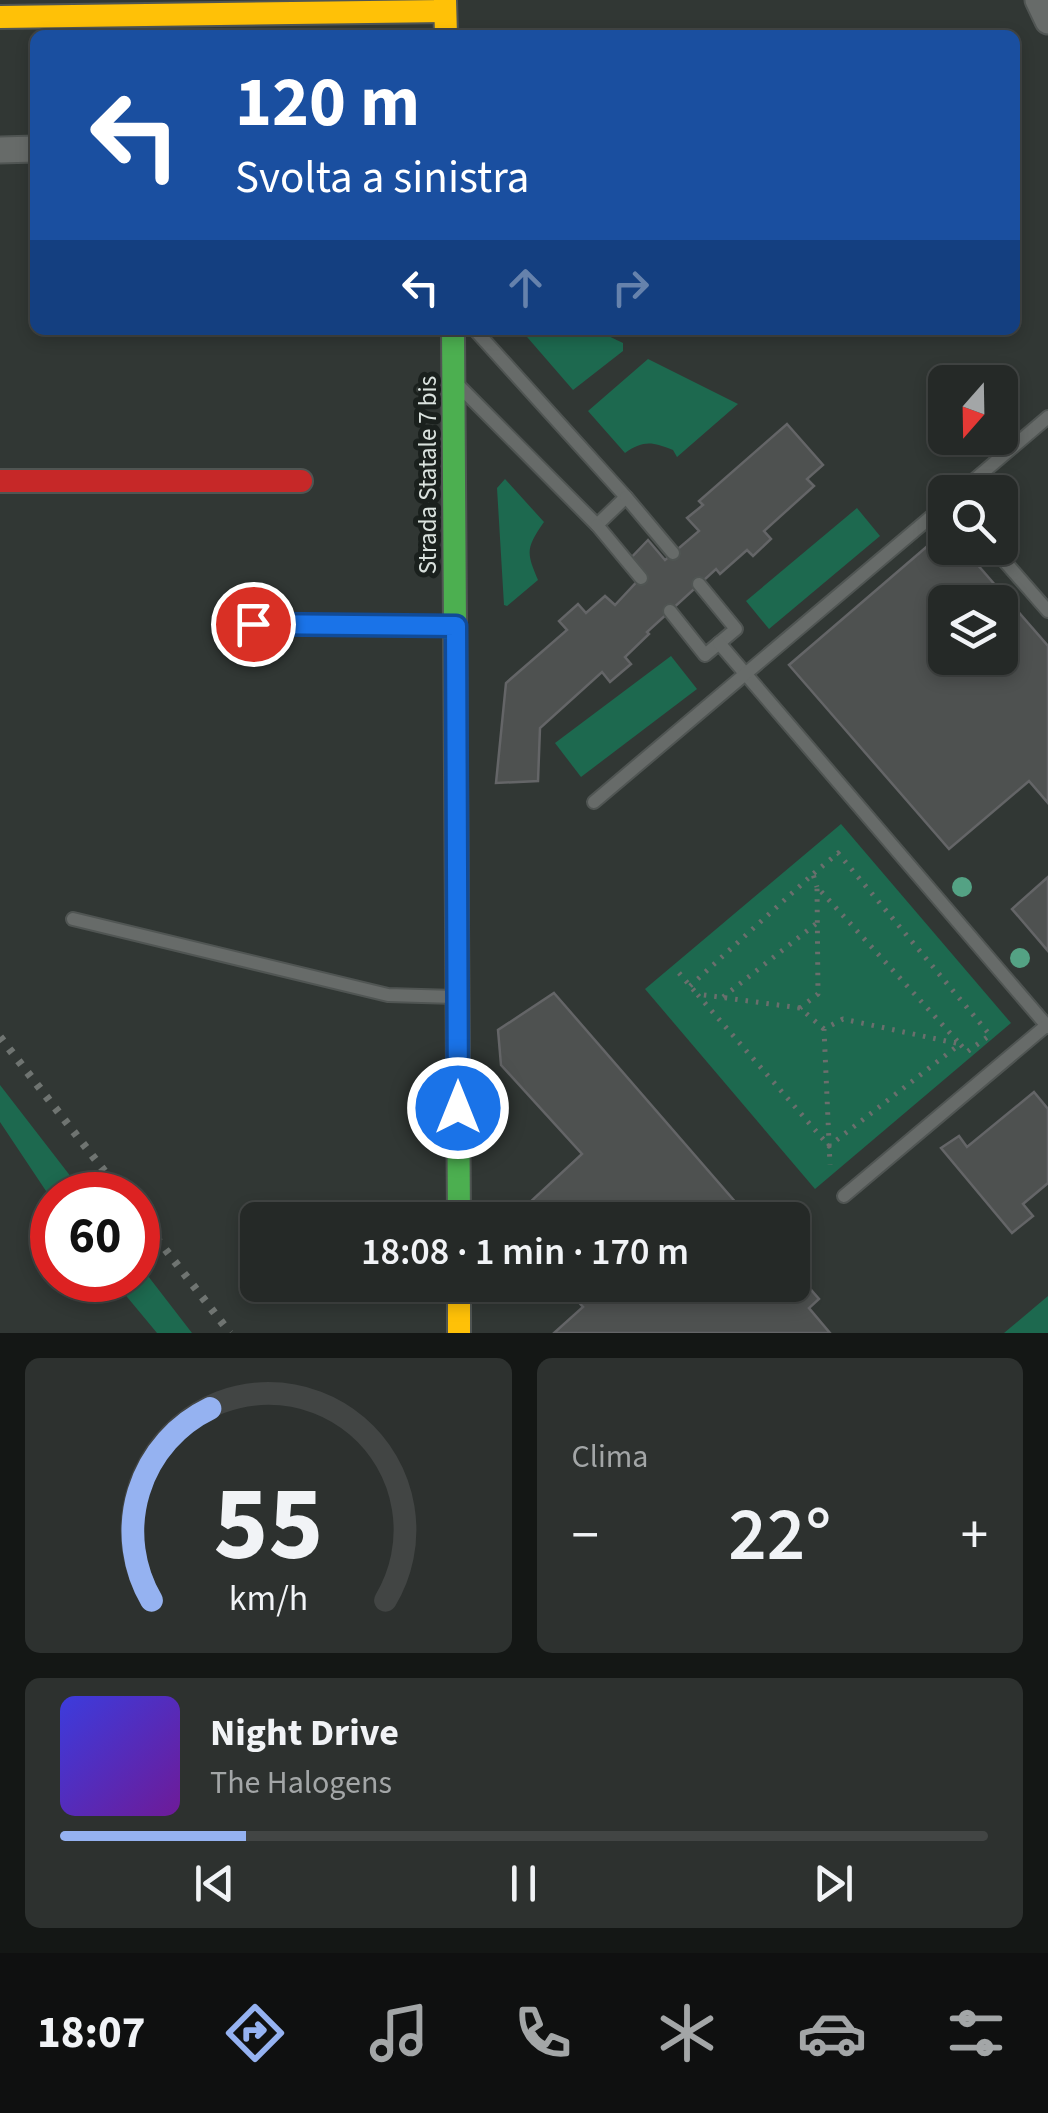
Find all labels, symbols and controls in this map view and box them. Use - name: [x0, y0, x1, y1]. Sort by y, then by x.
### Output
- text: 120 m: [235, 53, 420, 153]
- icon: left: [70, 70, 200, 200]
- text: Svolta a sinistra: [235, 146, 529, 210]
- icon: left: [393, 260, 448, 315]
- icon: ahead: [498, 260, 553, 315]
- icon: right: [603, 260, 658, 315]
- north arrow: [928, 365, 1018, 455]
- map controls: [928, 365, 1018, 675]
- street label: Strada Statale 7 bis: [410, 376, 446, 574]
- button: search: [928, 475, 1018, 565]
- pin: [211, 582, 296, 667]
- button: layers: [928, 585, 1018, 675]
- icon: arrive: [226, 597, 281, 652]
- position arrow: [406, 1056, 510, 1160]
- speed limit sign: 60: [30, 1172, 160, 1302]
- text: 18:08 · 1 min · 170 m: [361, 1225, 689, 1279]
- text: Clima: [572, 1434, 648, 1480]
- text: 55: [213, 1452, 323, 1600]
- text: 22°: [728, 1482, 831, 1589]
- text: −: [572, 1497, 599, 1575]
- text: +: [961, 1497, 988, 1575]
- text: km/h: [229, 1573, 308, 1624]
- text: Night Drive: [210, 1706, 399, 1760]
- text: The Halogens: [210, 1760, 392, 1806]
- icon: previous: [187, 1856, 242, 1911]
- icon: pause: [496, 1856, 551, 1911]
- icon: next: [806, 1856, 861, 1911]
- icon: directions: [220, 1998, 290, 2068]
- icon: music: [364, 1998, 434, 2068]
- icon: phone: [508, 1998, 578, 2068]
- icon: climate: [652, 1998, 722, 2068]
- icon: car: [797, 1998, 867, 2068]
- icon: filters: [941, 1998, 1011, 2068]
- text: 18:07: [37, 2001, 146, 2065]

